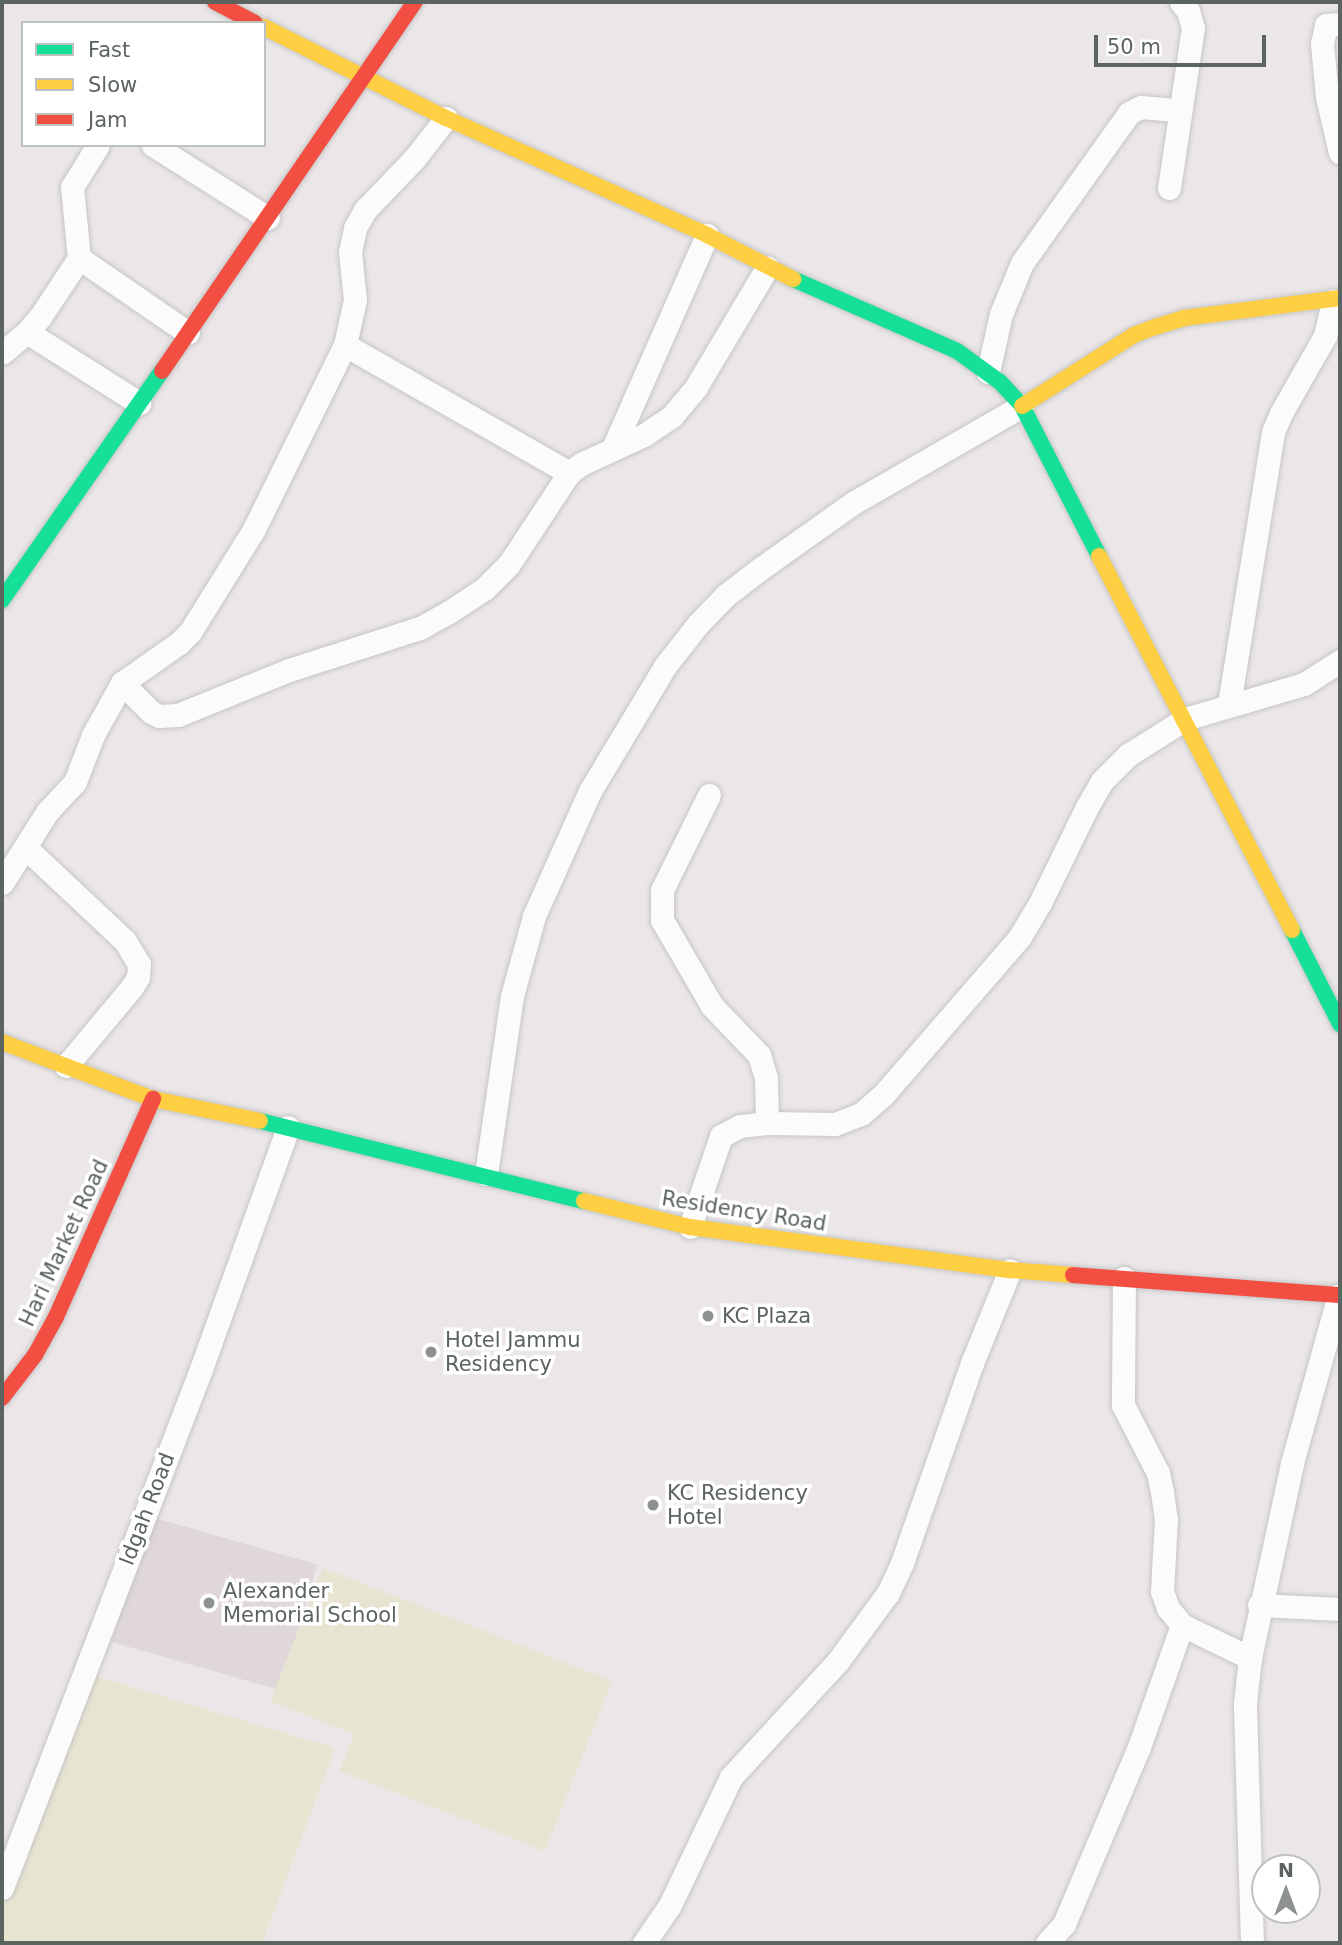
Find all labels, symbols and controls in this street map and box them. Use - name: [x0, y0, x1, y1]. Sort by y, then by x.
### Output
- legend: [21, 21, 266, 147]
- scale bar: [1097, 21, 1268, 65]
- text: 50 m: [1107, 35, 1161, 59]
- text: Fast: [88, 38, 130, 62]
- text: Slow: [88, 73, 137, 97]
- text: Jam: [88, 108, 128, 132]
- street label: Hari Market Road: [14, 1155, 114, 1331]
- street label: Residency Road: [660, 1186, 828, 1236]
- place label: KC Plaza: [722, 1303, 811, 1329]
- marker: KC Plaza: [700, 1308, 716, 1324]
- place label: Hotel Jammu Residency: [445, 1327, 581, 1377]
- marker: Hotel Jammu Residency: [423, 1344, 439, 1360]
- street label: Idgah Road: [114, 1449, 180, 1569]
- place label: KC Residency Hotel: [667, 1480, 808, 1530]
- marker: KC Residency Hotel: [645, 1497, 661, 1513]
- place label: Alexander Memorial School: [223, 1578, 397, 1628]
- marker: Alexander Memorial School: [201, 1595, 217, 1611]
- north arrow: [1251, 1854, 1321, 1924]
- text: N: [1278, 1859, 1294, 1881]

